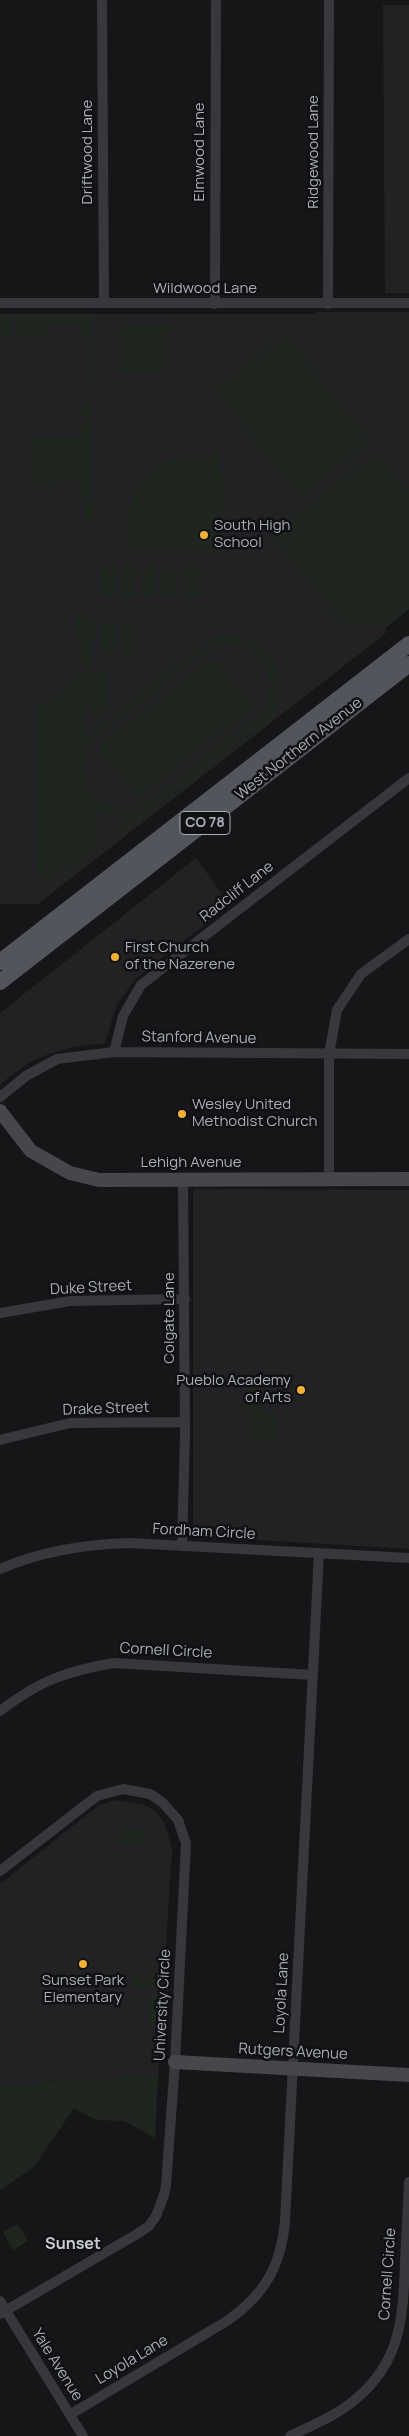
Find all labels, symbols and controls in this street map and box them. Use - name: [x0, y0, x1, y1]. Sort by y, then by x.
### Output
- street label: Ridgewood Lane: [305, 95, 323, 209]
- street label: Driftwood Lane: [79, 100, 97, 204]
- street label: Elmwood Lane: [191, 102, 209, 202]
- street label: Wildwood Lane: [153, 280, 257, 298]
- place label: South High School: [214, 517, 291, 552]
- marker: South High School: [198, 529, 210, 541]
- street label: West Northern Avenue: [232, 694, 366, 804]
- road number: CO 78: [180, 811, 230, 834]
- street label: Radcliff Lane: [197, 858, 277, 926]
- place label: First Church of the Nazerene: [125, 939, 235, 974]
- marker: First Church of the Nazerene: [109, 951, 121, 963]
- street label: Stanford Avenue: [141, 1028, 257, 1048]
- place label: Wesley United Methodist Church: [192, 1096, 317, 1131]
- marker: Wesley United Methodist Church: [176, 1108, 188, 1120]
- street label: Lehigh Avenue: [141, 1154, 241, 1172]
- street label: Colgate Lane: [161, 1272, 179, 1364]
- street label: Duke Street: [50, 1277, 132, 1299]
- place label: Pueblo Academy of Arts: [176, 1372, 291, 1407]
- marker: Pueblo Academy of Arts: [295, 1384, 307, 1396]
- street label: Drake Street: [62, 1398, 150, 1420]
- street label: Fordham Circle: [152, 1520, 256, 1544]
- street label: Cornell Circle: [119, 1640, 213, 1662]
- street label: University Circle: [151, 1949, 175, 2061]
- street label: Loyola Lane: [271, 1952, 293, 2034]
- marker: Sunset Park Elementary: [77, 1958, 89, 1970]
- place label: Sunset Park Elementary: [42, 1972, 124, 2007]
- street label: Rutgers Avenue: [238, 2040, 348, 2064]
- street label: Cornell Circle: [376, 2227, 400, 2321]
- district label: Sunset: [45, 2235, 101, 2255]
- street label: Yale Avenue: [28, 2325, 86, 2405]
- street label: Loyola Lane: [93, 2331, 171, 2389]

